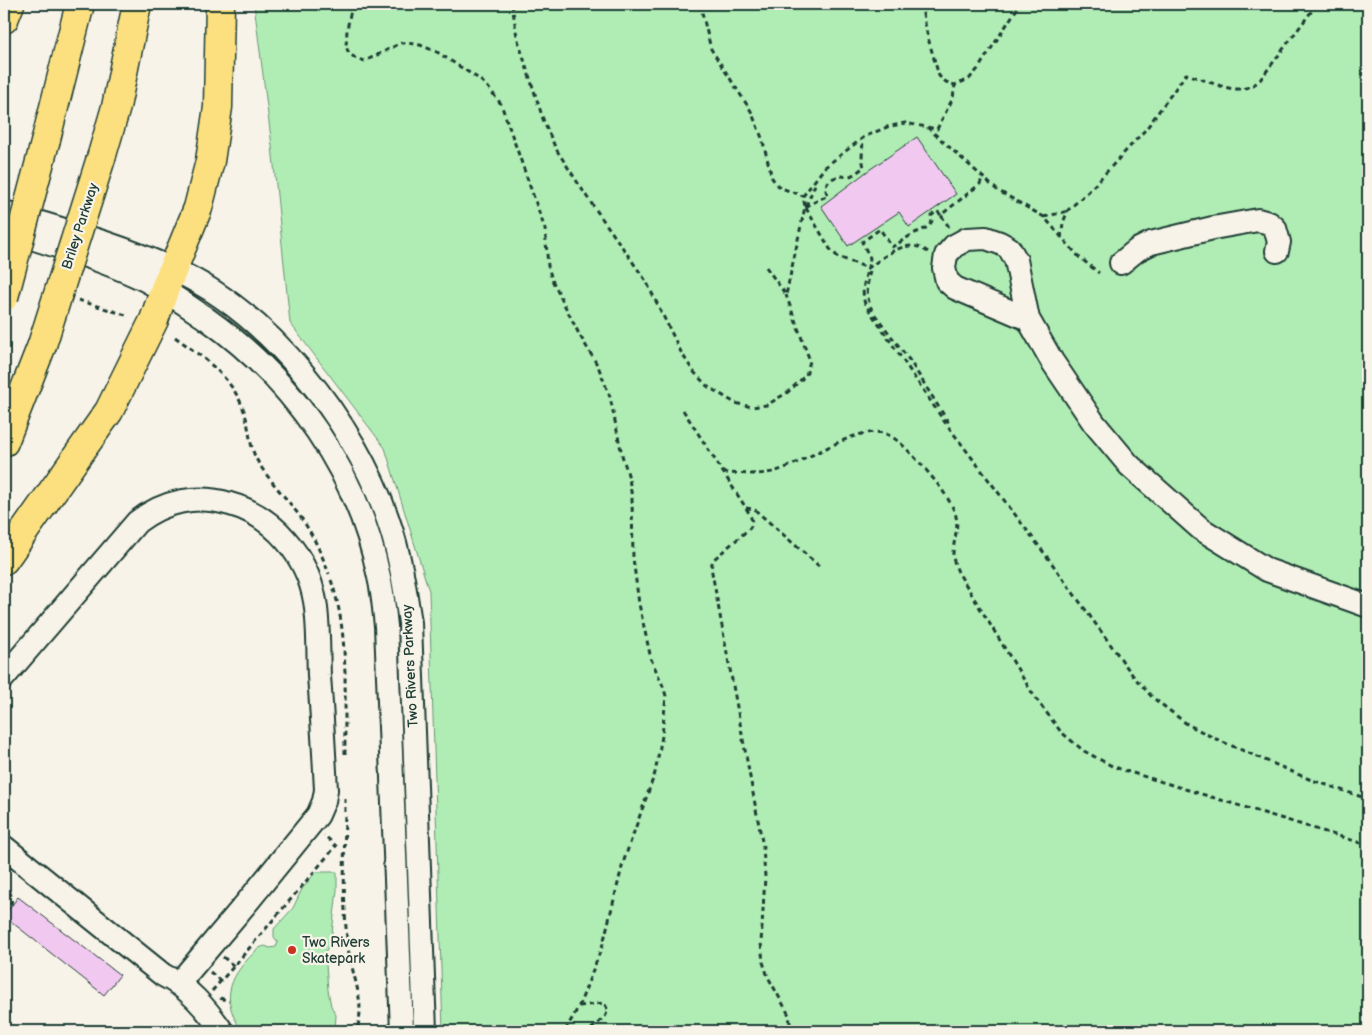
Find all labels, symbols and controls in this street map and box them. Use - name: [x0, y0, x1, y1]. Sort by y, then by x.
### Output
- street label: Briley Parkway: [58, 180, 102, 271]
- street label: Two Rivers Parkway: [398, 603, 422, 728]
- place label: Two Rivers Skatepark: [302, 934, 370, 967]
- marker: Two Rivers Skatepark: [286, 944, 298, 956]

